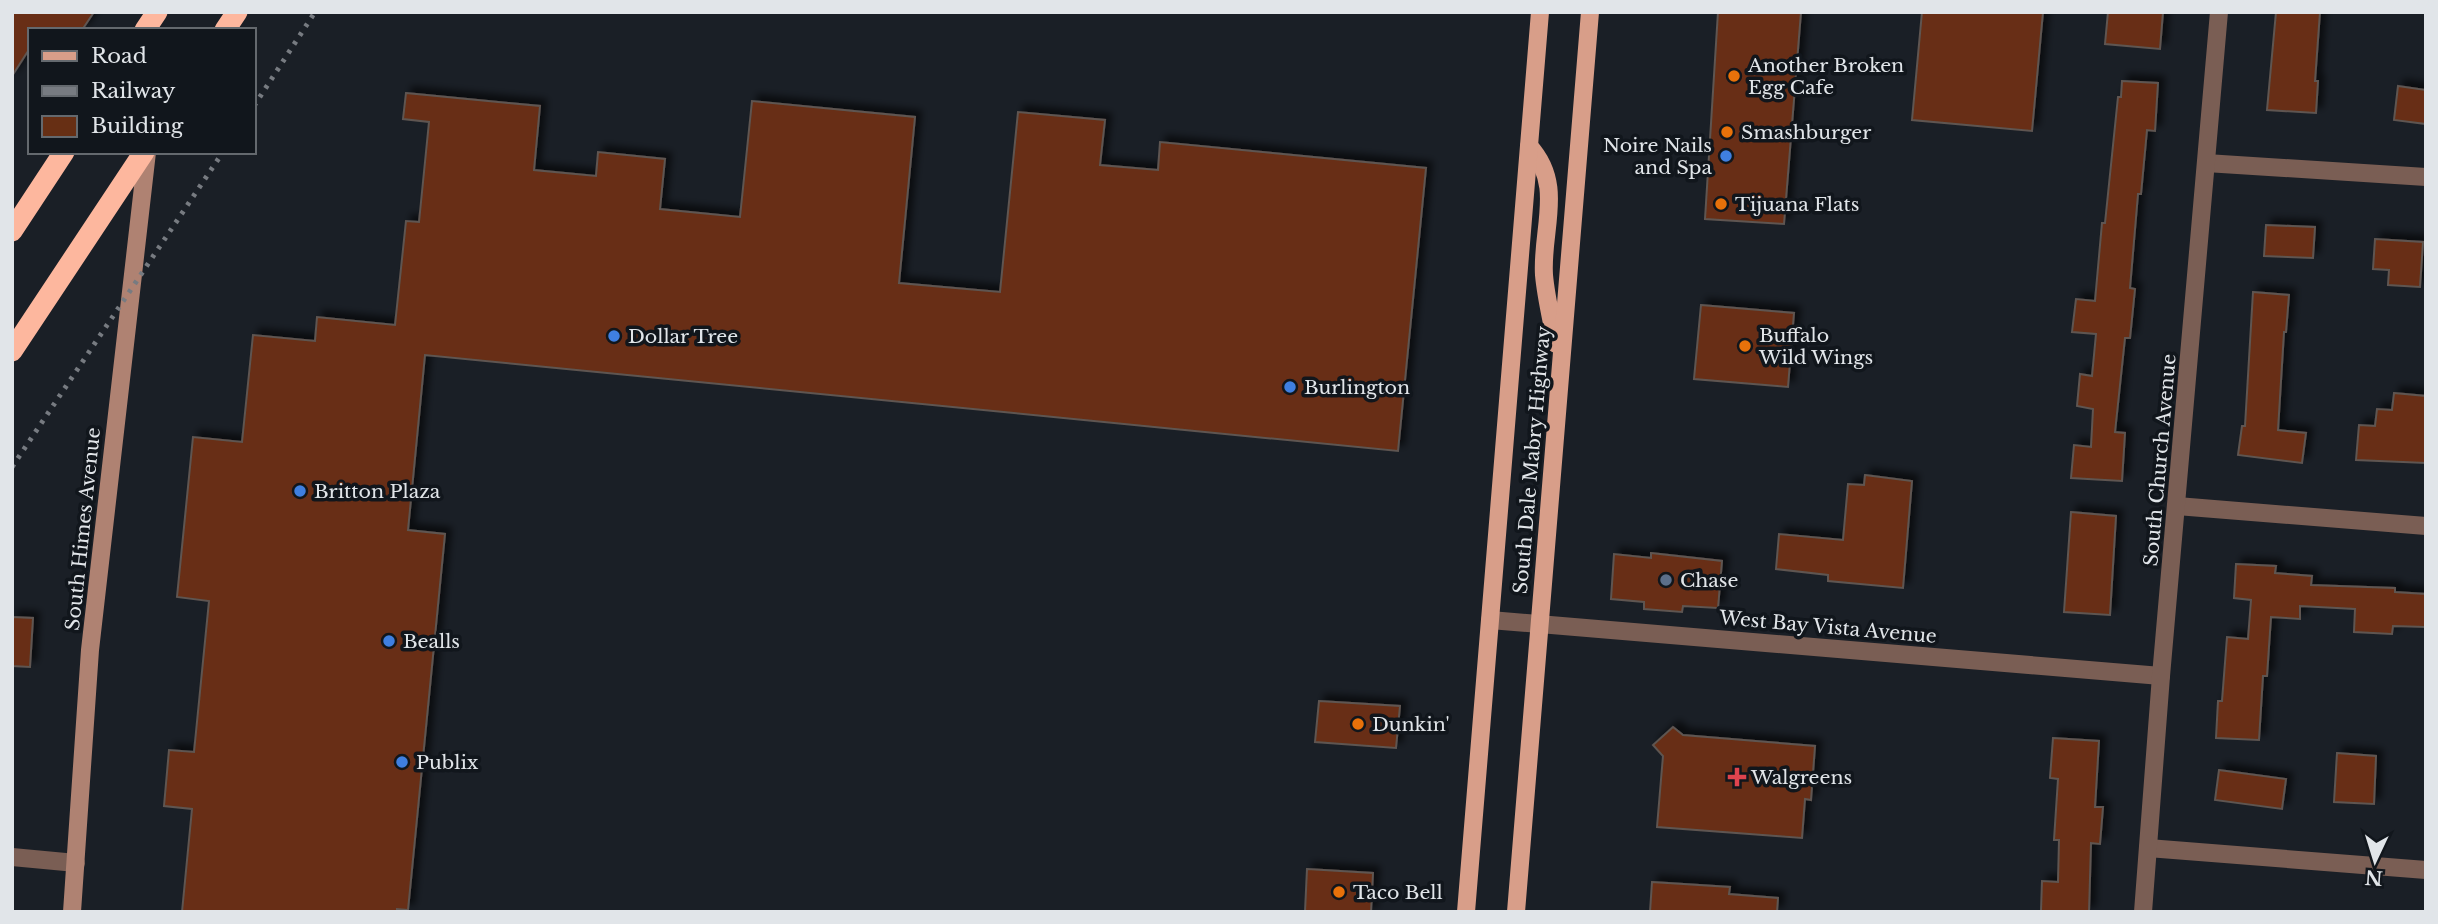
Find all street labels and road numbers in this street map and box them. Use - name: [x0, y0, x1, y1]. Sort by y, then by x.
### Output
- street label: South Dale Mabry Highway: [1509, 325, 1555, 595]
- street label: South Church Avenue: [2139, 353, 2181, 567]
- street label: South Himes Avenue: [61, 426, 105, 632]
- street label: West Bay Vista Avenue: [1717, 606, 1938, 648]

